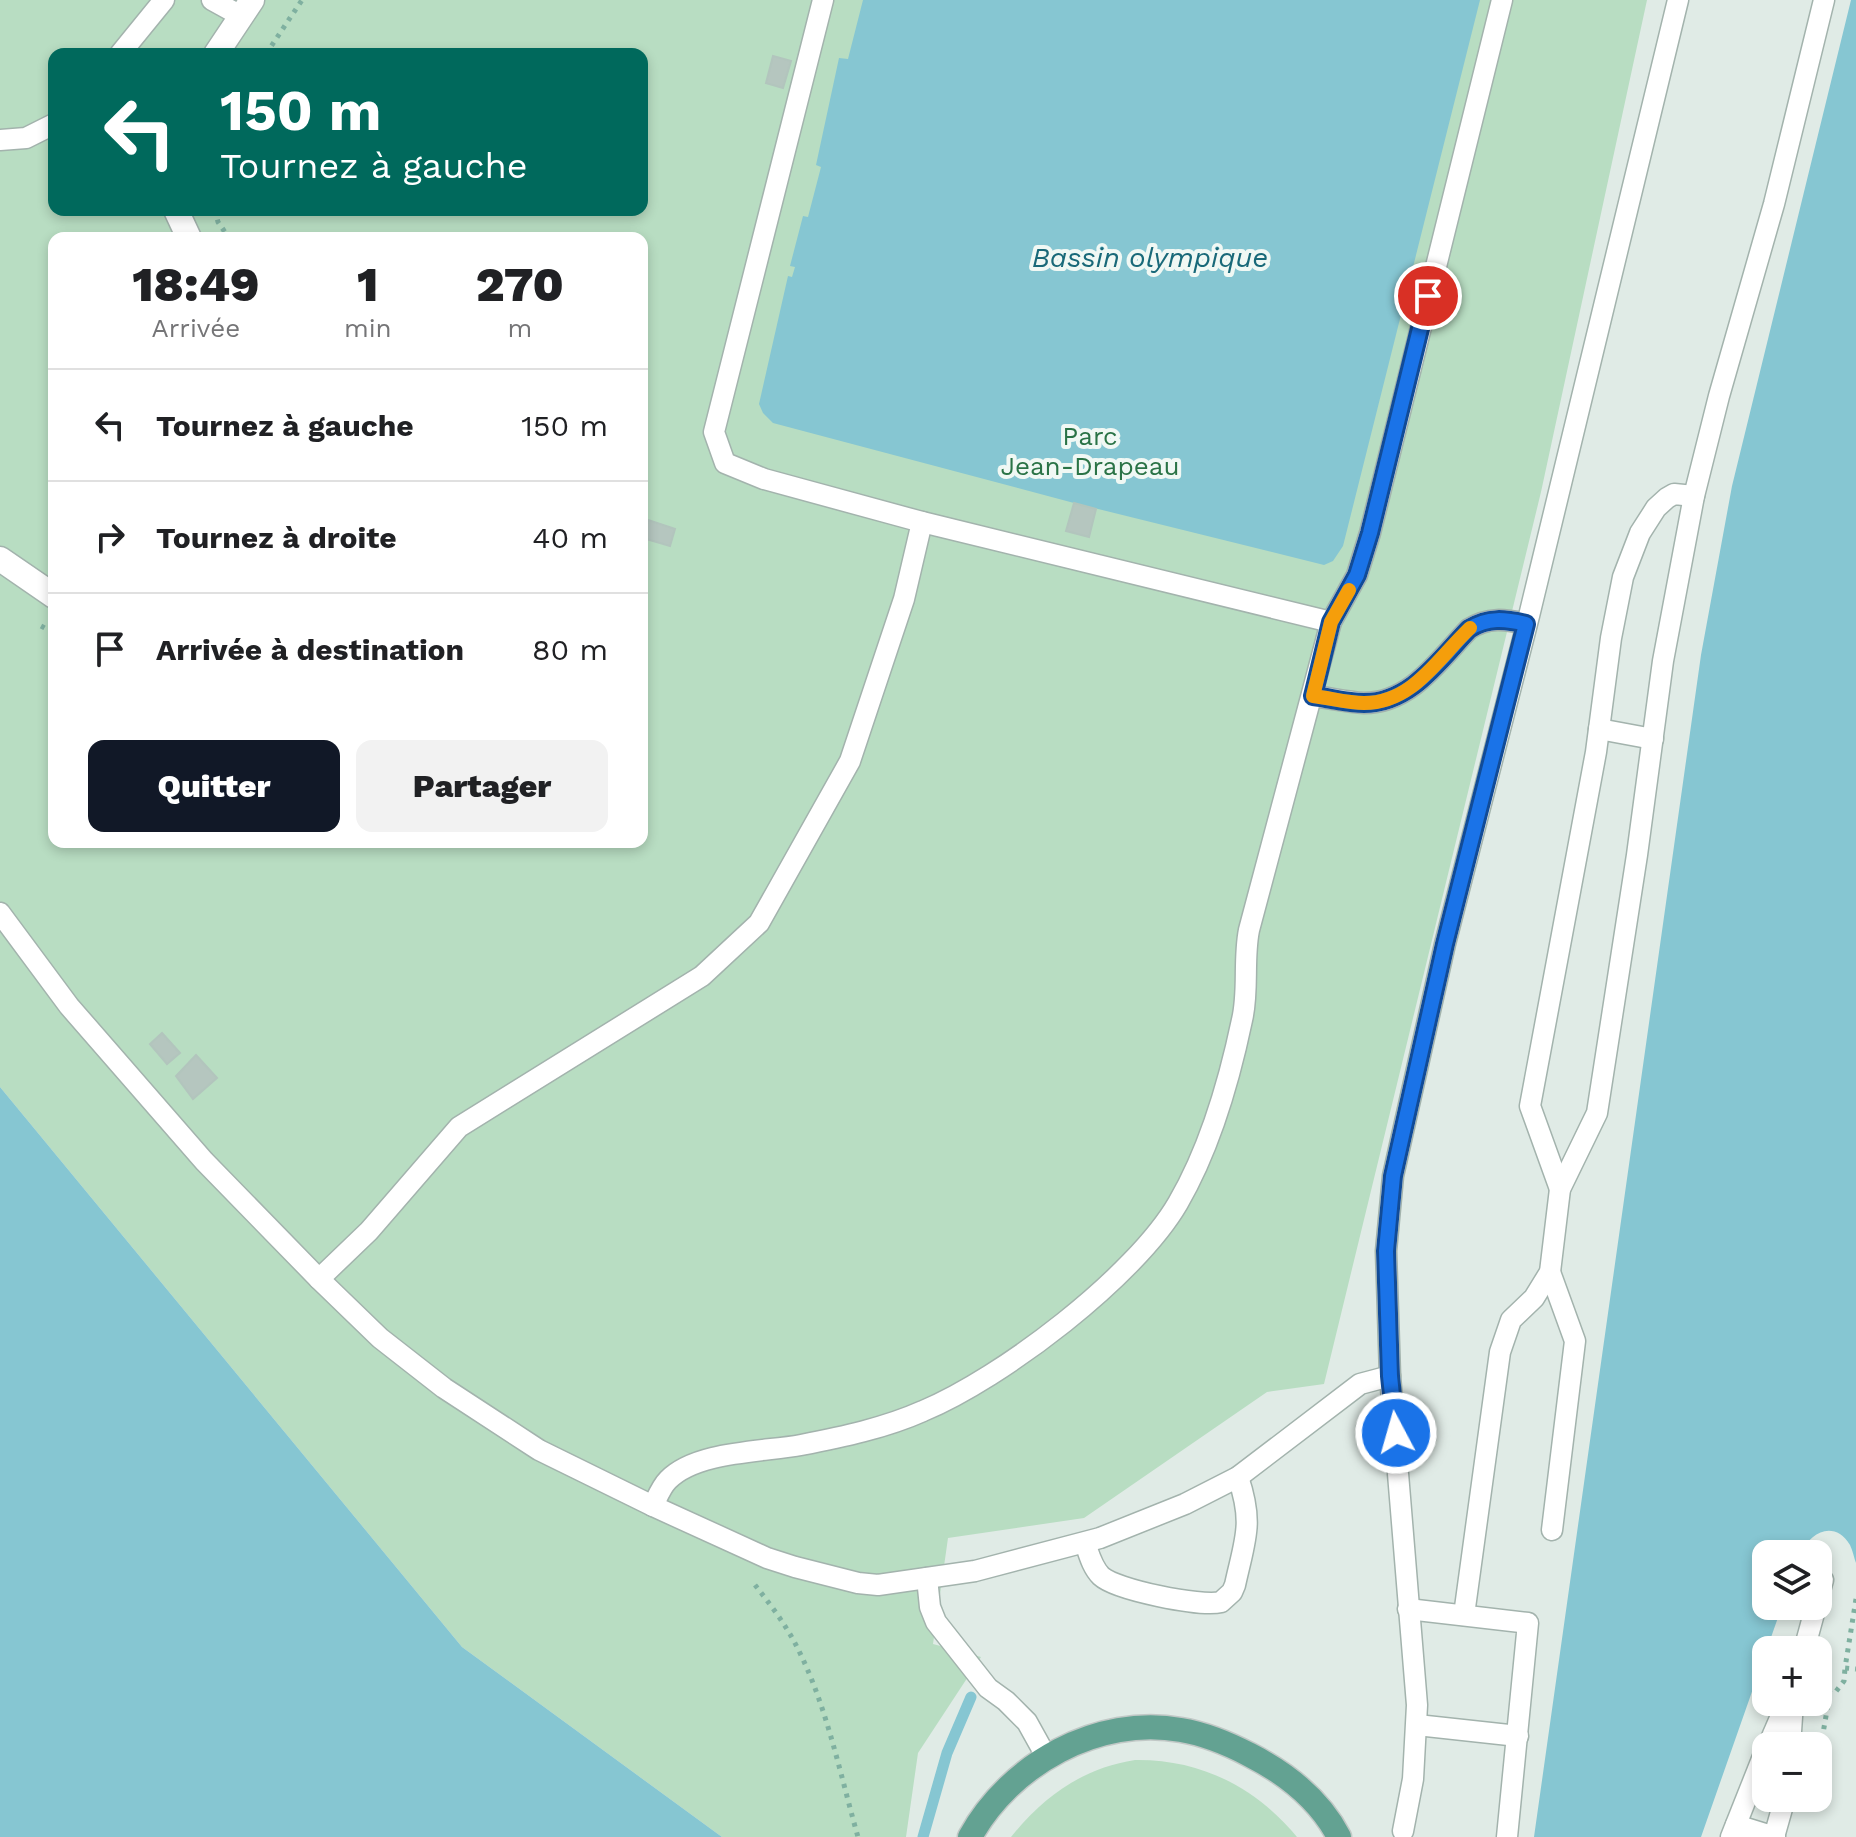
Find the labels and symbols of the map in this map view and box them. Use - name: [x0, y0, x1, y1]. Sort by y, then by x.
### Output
- water label: Bassin olympique: [1032, 241, 1268, 274]
- pin: [1394, 262, 1462, 330]
- park label: Parc Jean-Drapeau: [1000, 421, 1180, 481]
- position arrow: [1354, 1391, 1438, 1475]

